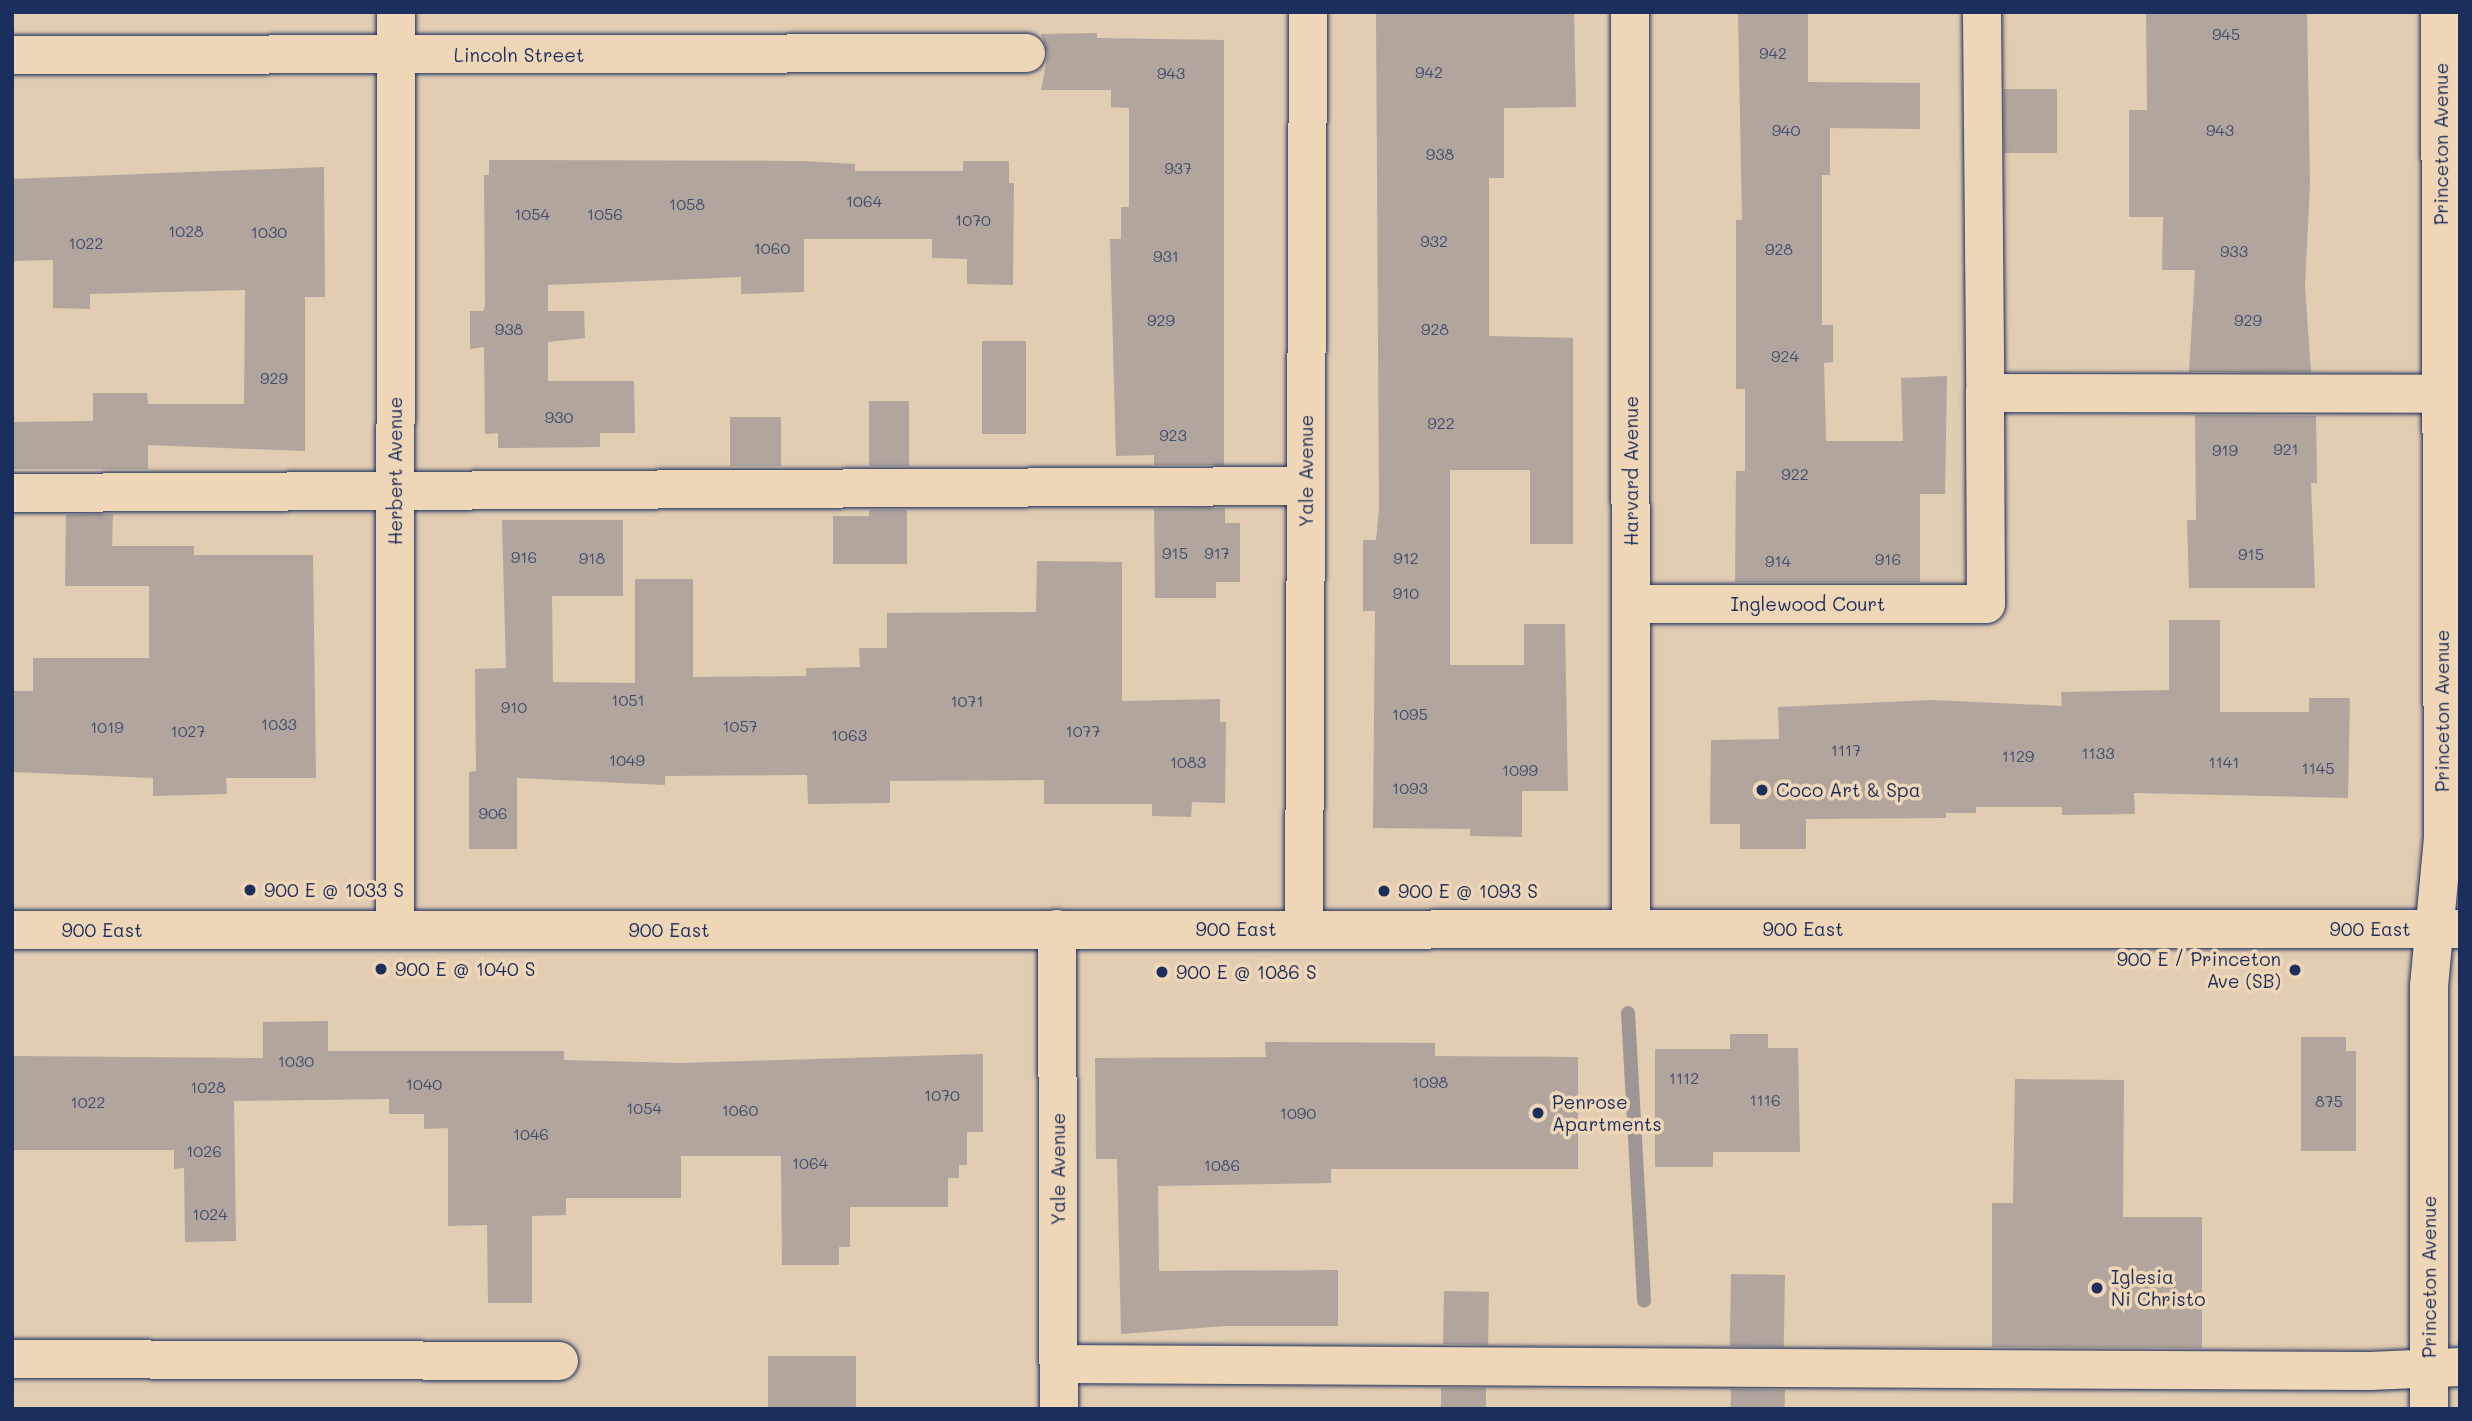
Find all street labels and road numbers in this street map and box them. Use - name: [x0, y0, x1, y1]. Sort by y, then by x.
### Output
- street label: Lincoln Street: [454, 44, 584, 66]
- street label: Princeton Avenue: [2430, 63, 2452, 225]
- street label: Harvard Avenue: [1620, 396, 1642, 546]
- street label: Herbert Avenue: [384, 397, 406, 545]
- street label: Yale Avenue: [1295, 415, 1317, 527]
- street label: Inglewood Court: [1731, 593, 1885, 615]
- street label: Princeton Avenue: [2431, 630, 2453, 792]
- street label: 900 East: [1195, 918, 1277, 940]
- street label: 900 East: [1762, 918, 1844, 940]
- street label: 900 East: [2329, 918, 2411, 940]
- street label: 900 East: [61, 919, 143, 941]
- street label: 900 East: [628, 919, 710, 941]
- street label: Yale Avenue: [1047, 1113, 1069, 1225]
- street label: Princeton Avenue: [2418, 1196, 2440, 1358]

